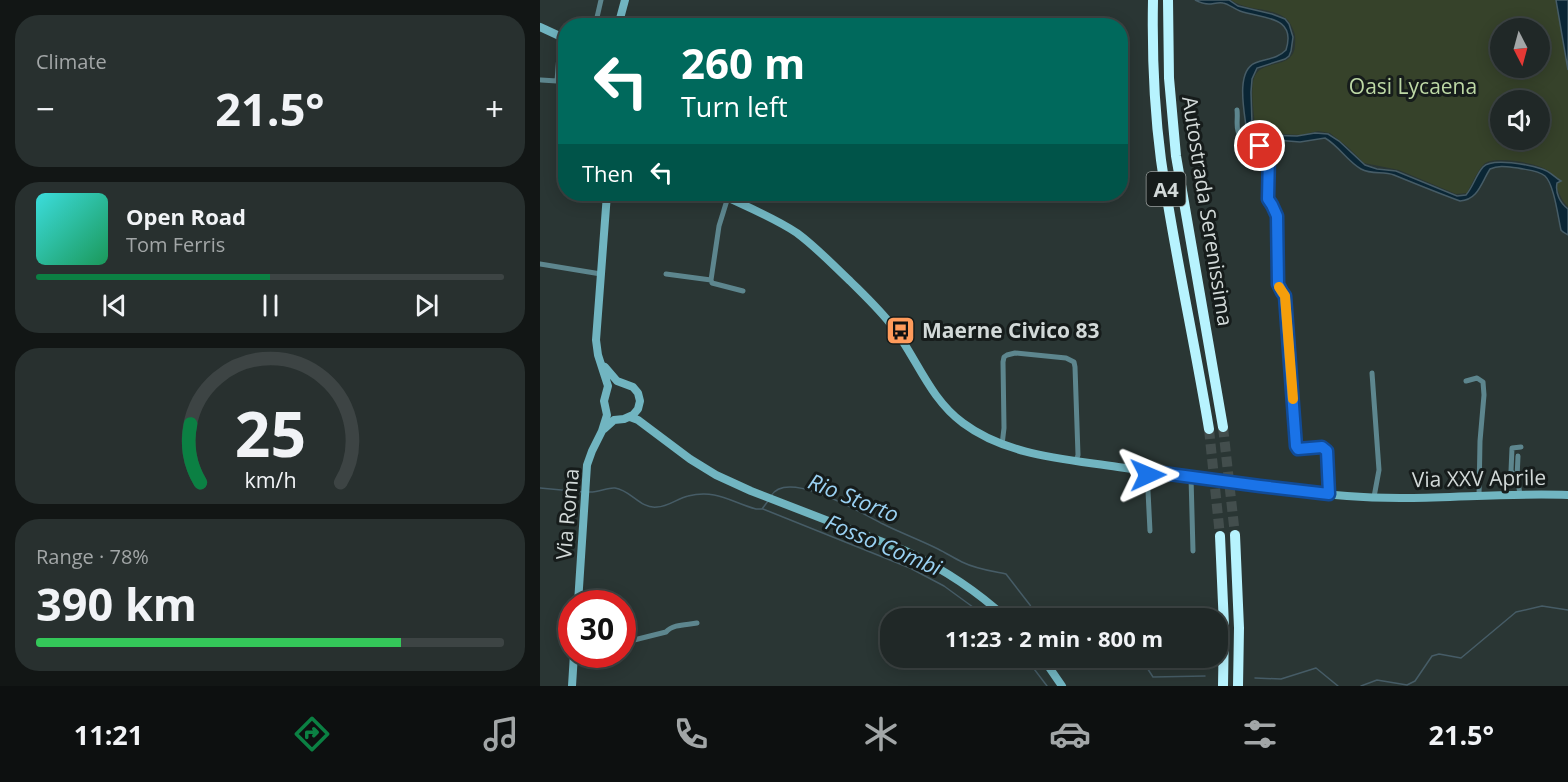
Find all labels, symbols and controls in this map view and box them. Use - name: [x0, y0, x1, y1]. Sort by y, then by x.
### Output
- north arrow: [1490, 18, 1550, 78]
- map controls: [1490, 18, 1550, 150]
- text: 260 m: [681, 34, 805, 91]
- icon: left: [582, 42, 660, 120]
- text: Climate: [36, 48, 107, 75]
- park label: Oasi Lycaena: [1349, 72, 1477, 100]
- text: 21.5°: [215, 78, 325, 139]
- text: −: [36, 86, 55, 131]
- text: +: [485, 86, 504, 131]
- text: Turn left: [681, 88, 788, 125]
- button: sound: [1490, 90, 1550, 150]
- street label: Autostrada Serenissima: [1176, 94, 1240, 328]
- pin: [1234, 120, 1285, 171]
- icon: arrive: [1243, 129, 1276, 162]
- icon: left: [645, 156, 678, 189]
- text: Then: [582, 158, 633, 188]
- road number: A4: [1146, 172, 1186, 206]
- text: Open Road: [126, 201, 246, 231]
- text: Tom Ferris: [126, 231, 225, 258]
- icon: previous: [98, 289, 131, 322]
- icon: pause: [254, 289, 287, 322]
- icon: next: [410, 289, 443, 322]
- bus stop icon: Maerne Civico 83: [885, 314, 917, 346]
- place label: Maerne Civico 83: [922, 316, 1100, 344]
- text: 25: [234, 391, 306, 476]
- position arrow: [1116, 443, 1180, 507]
- street label: Via XXV Aprile: [1412, 463, 1546, 493]
- water label: Rio Storto: [804, 465, 904, 529]
- text: km/h: [244, 466, 296, 495]
- street label: Via Roma: [549, 467, 585, 561]
- water label: Fosso Combi: [822, 506, 947, 582]
- text: Range · 78%: [36, 543, 149, 570]
- text: 390 km: [36, 573, 197, 634]
- speed limit sign: 30: [558, 590, 636, 668]
- text: 11:23 · 2 min · 800 m: [945, 623, 1163, 653]
- icon: directions: [291, 713, 333, 755]
- icon: music: [480, 713, 522, 755]
- icon: phone: [670, 713, 712, 755]
- icon: climate: [860, 713, 902, 755]
- icon: car: [1049, 713, 1091, 755]
- icon: filters: [1239, 713, 1281, 755]
- text: 11:21: [74, 716, 143, 753]
- text: 21.5°: [1429, 716, 1494, 753]

